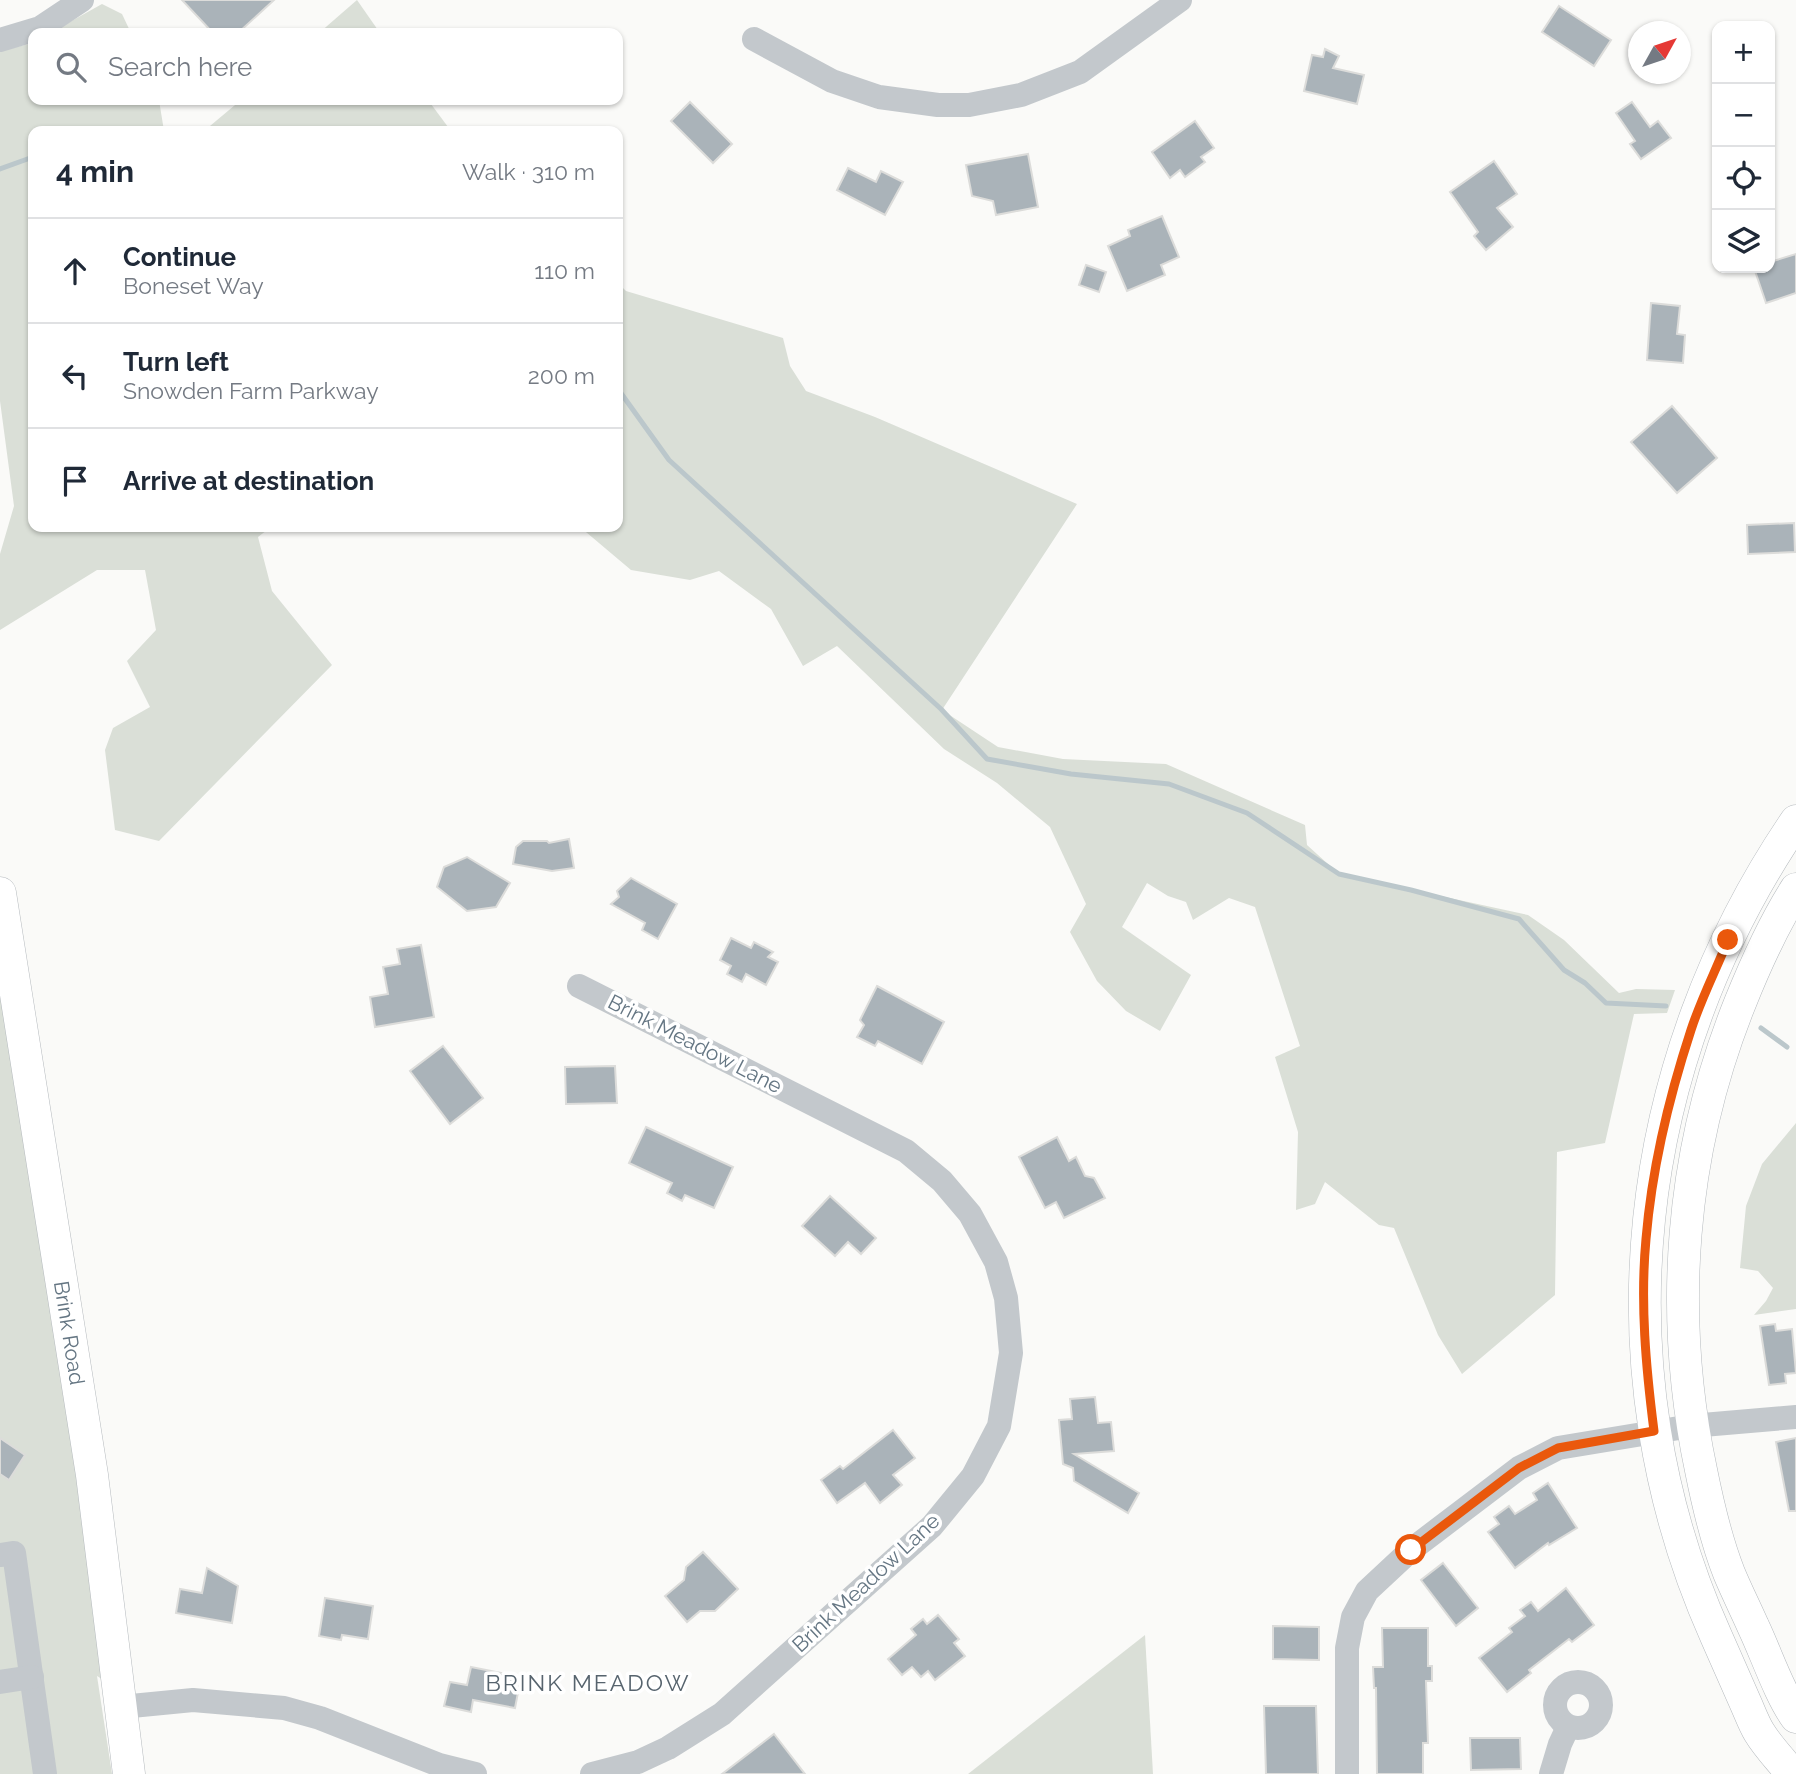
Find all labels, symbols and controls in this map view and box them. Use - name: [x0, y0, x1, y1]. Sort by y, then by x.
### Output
- north arrow: [1628, 21, 1691, 84]
- map controls: [1712, 21, 1775, 273]
- button: +: [1712, 21, 1775, 84]
- search box: [28, 28, 623, 105]
- icon: search: [52, 48, 90, 86]
- text: Search here: [108, 52, 252, 82]
- button: −: [1712, 84, 1775, 147]
- button: locate: [1712, 147, 1775, 210]
- text: 4 min: [56, 154, 134, 189]
- text: Walk · 310 m: [462, 158, 595, 185]
- button: layers: [1712, 210, 1775, 273]
- text: Continue: [123, 242, 236, 272]
- icon: ahead: [56, 252, 94, 290]
- text: 110 m: [534, 257, 595, 284]
- text: Boneset Way: [123, 272, 264, 299]
- text: Turn left: [123, 347, 229, 377]
- icon: left: [56, 357, 94, 395]
- text: 200 m: [528, 362, 595, 389]
- text: Snowden Farm Parkway: [123, 377, 379, 404]
- icon: arrive: [56, 462, 94, 500]
- text: Arrive at destination: [123, 466, 374, 496]
- route end: [1712, 924, 1743, 955]
- street label: Brink Meadow Lane: [604, 989, 786, 1098]
- street label: Brink Road: [49, 1279, 90, 1387]
- street label: Brink Meadow Lane: [787, 1508, 944, 1657]
- route start: [1395, 1534, 1426, 1565]
- district label: BRINK MEADOW: [485, 1669, 691, 1696]

